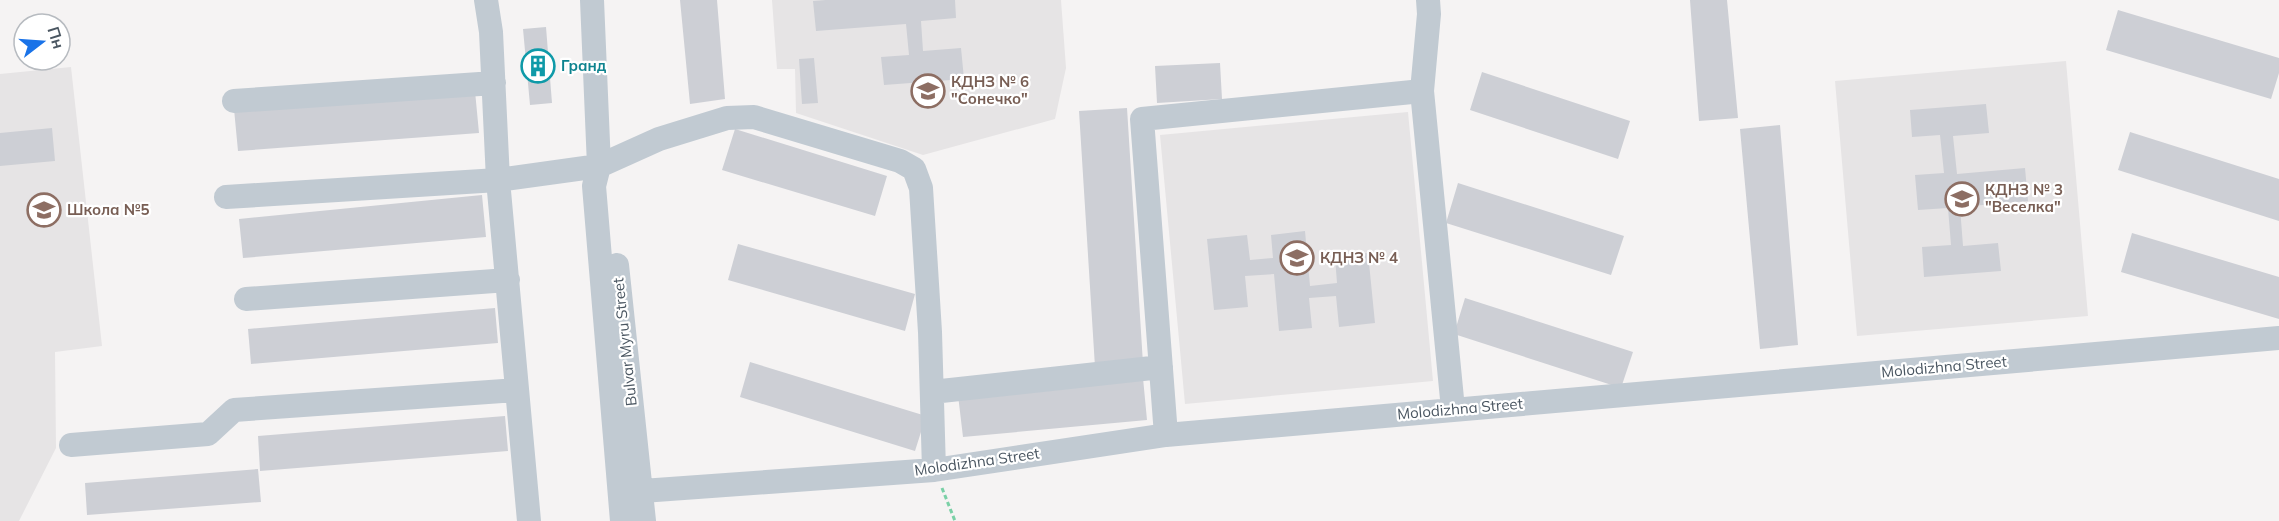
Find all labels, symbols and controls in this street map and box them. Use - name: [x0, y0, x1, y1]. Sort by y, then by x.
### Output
- north arrow: [12, 12, 72, 72]
- text: Пн: [44, 24, 69, 51]
- building icon: Гранд: [520, 48, 556, 84]
- place label: Гранд: [561, 56, 607, 75]
- place label: КДНЗ № 6 "Сонечко": [951, 72, 1029, 108]
- school or university icon: КДНЗ № 6 "Сонечко": [910, 73, 946, 109]
- place label: КДНЗ № 3 "Веселка": [1985, 180, 2063, 216]
- school or university icon: КДНЗ № 3 "Веселка": [1944, 181, 1980, 217]
- school or university icon: Школа №5: [26, 192, 62, 228]
- place label: Школа №5: [67, 200, 149, 219]
- school or university icon: КДНЗ № 4: [1279, 240, 1315, 276]
- place label: КДНЗ № 4: [1320, 248, 1398, 267]
- street label: Bulvar Myru Street: [608, 277, 641, 407]
- street label: Molodizhna Street: [1880, 352, 2007, 381]
- street label: Molodizhna Street: [1396, 394, 1523, 423]
- street label: Molodizhna Street: [913, 443, 1041, 480]

